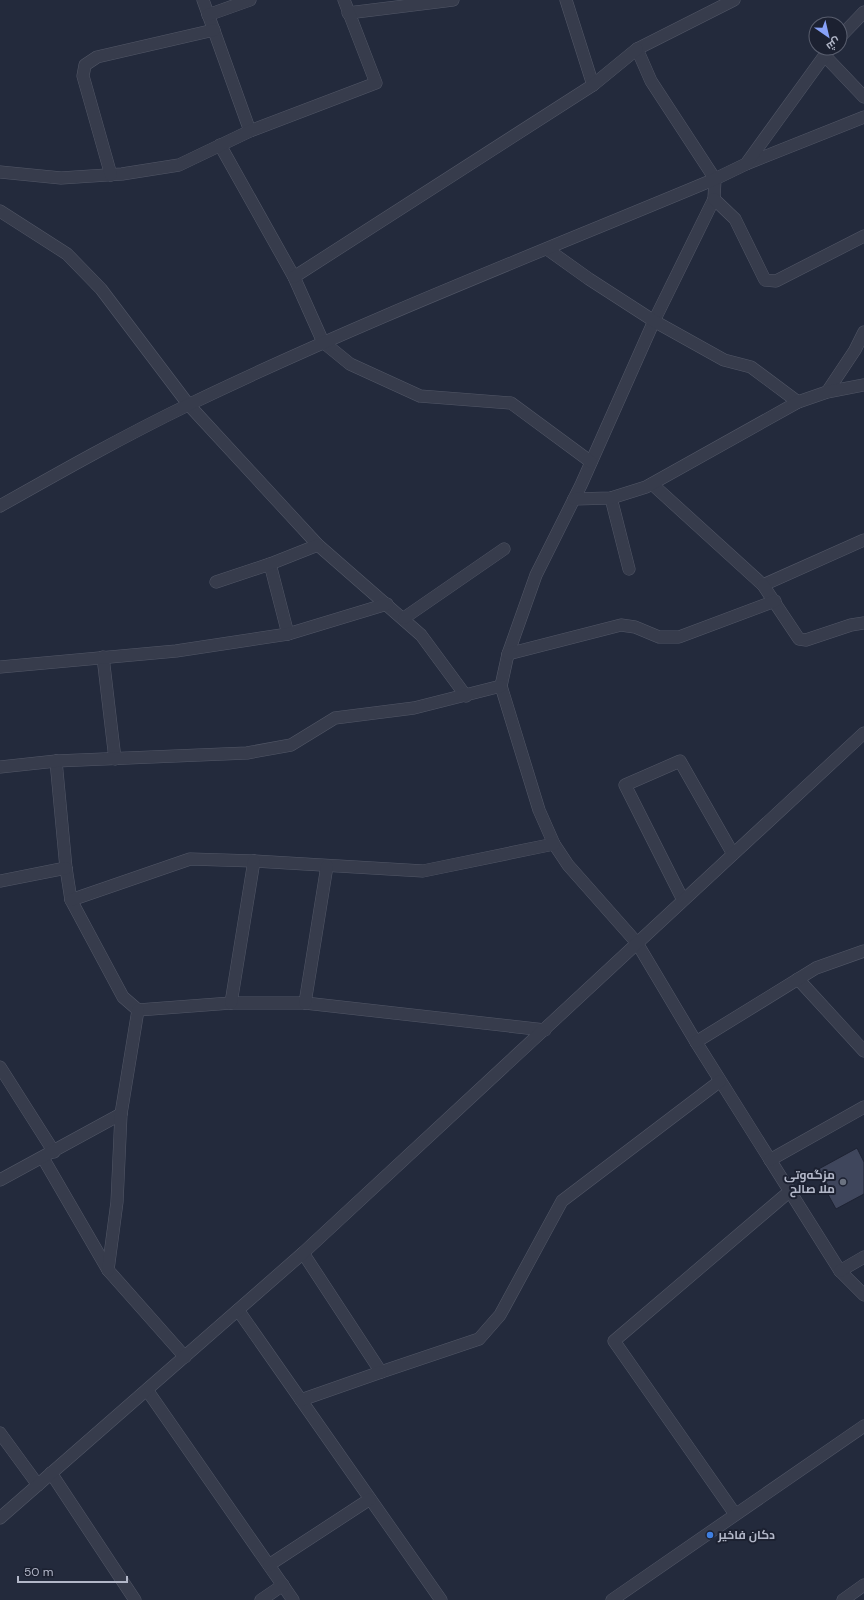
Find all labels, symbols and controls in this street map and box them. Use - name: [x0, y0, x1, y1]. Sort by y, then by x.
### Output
- north arrow: [808, 16, 848, 56]
- text: ش: [824, 35, 843, 54]
- place label: مزگه‌وتی ملا صالح: [784, 1167, 835, 1198]
- marker: مزگه‌وتی ملا صالح: [838, 1177, 848, 1187]
- place label: دكان فاخیر: [717, 1527, 775, 1543]
- marker: دكان فاخیر: [705, 1530, 715, 1540]
- scale bar: [18, 1558, 127, 1584]
- text: 50 m: [24, 1564, 53, 1580]

